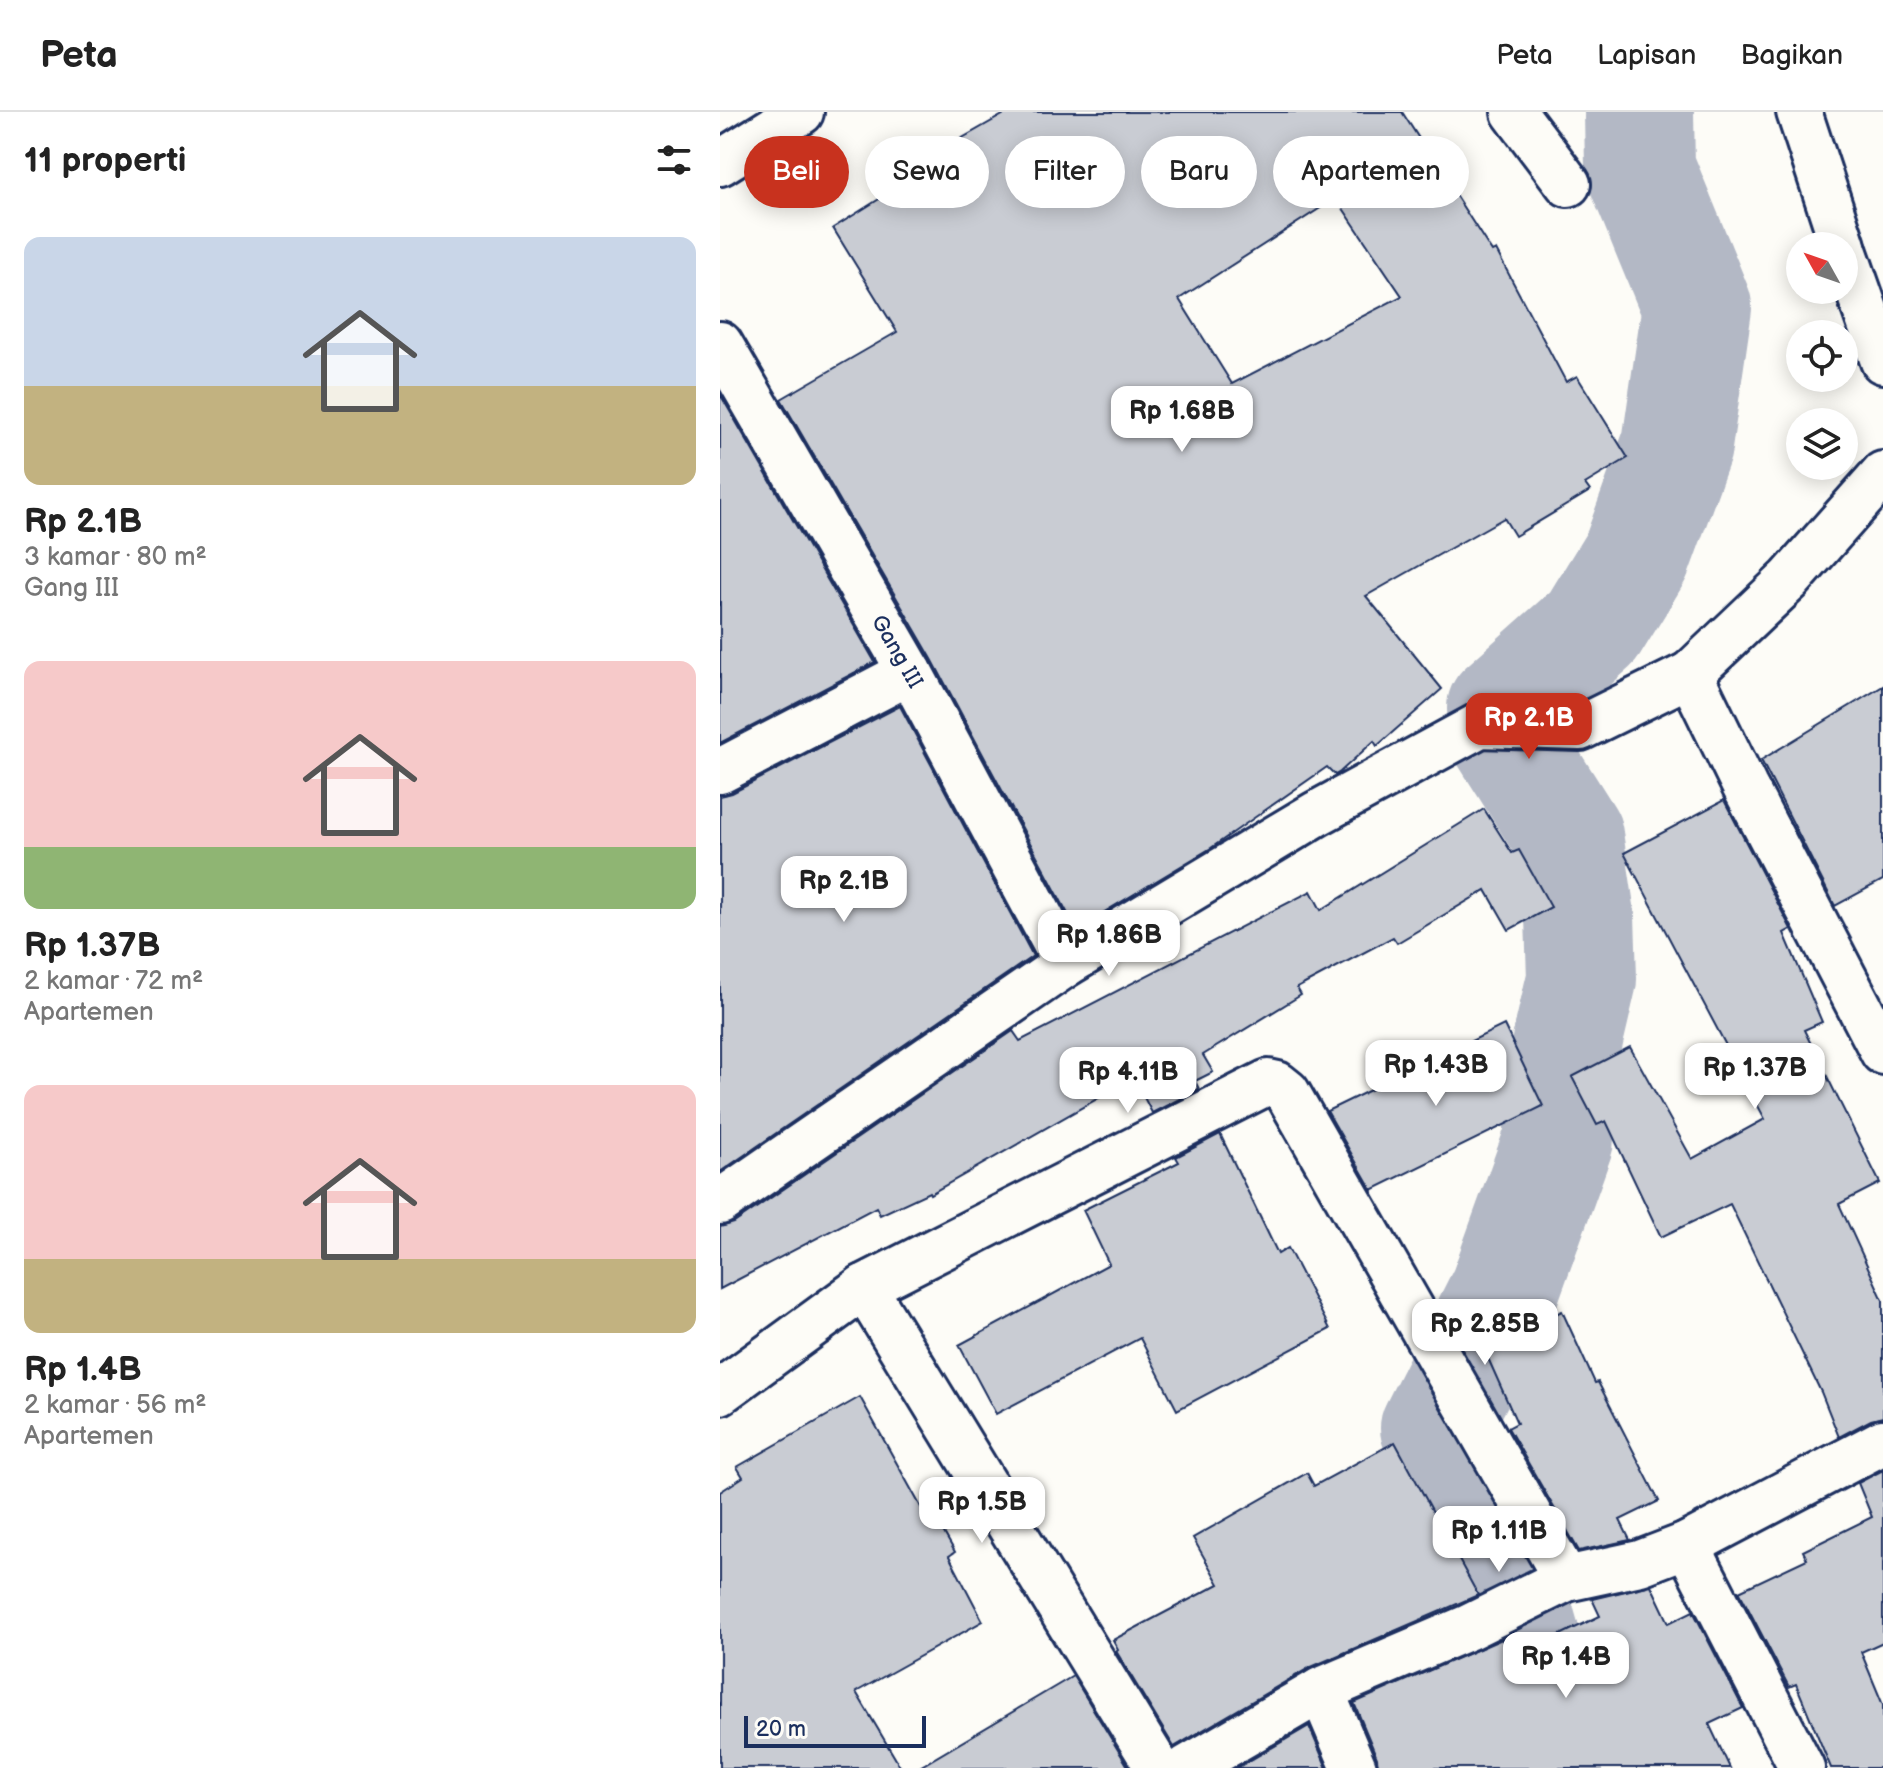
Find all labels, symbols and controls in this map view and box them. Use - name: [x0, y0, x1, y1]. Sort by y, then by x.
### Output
- text: Peta: [40, 33, 118, 78]
- text: Peta: [1496, 39, 1553, 72]
- text: Lapisan: [1597, 39, 1696, 72]
- text: Bagikan: [1740, 39, 1843, 72]
- chip: Beli: [744, 136, 849, 208]
- chip: Sewa: [865, 136, 989, 208]
- chip: Filter: [1005, 136, 1125, 208]
- chip: Baru: [1141, 136, 1257, 208]
- chip: Apartemen: [1273, 136, 1469, 208]
- icon: filters: [652, 138, 696, 182]
- text: 11 properti: [24, 140, 186, 181]
- north arrow: [1786, 232, 1858, 304]
- map controls: [1786, 232, 1858, 480]
- icon: home: [288, 289, 432, 433]
- button: locate: [1786, 320, 1858, 392]
- pin: Rp 1.68B: [1099, 386, 1265, 454]
- text: Rp 1.68B: [1129, 396, 1235, 427]
- button: layers: [1786, 408, 1858, 480]
- text: Rp 2.1B: [24, 501, 142, 542]
- text: 3 kamar · 80 m²: [24, 542, 207, 573]
- text: Gang III: [24, 573, 119, 604]
- street label: Gang III: [865, 610, 929, 693]
- pin: Rp 2.1B: [1455, 693, 1603, 761]
- text: Rp 2.1B: [1484, 703, 1574, 734]
- icon: home: [288, 713, 432, 857]
- pin: Rp 2.1B: [770, 856, 918, 924]
- text: Rp 2.1B: [799, 866, 889, 897]
- pin: Rp 1.86B: [1026, 910, 1192, 978]
- text: Rp 1.86B: [1056, 920, 1162, 951]
- text: Rp 1.37B: [24, 925, 160, 966]
- text: 2 kamar · 72 m²: [24, 966, 203, 997]
- text: Apartemen: [24, 997, 154, 1028]
- pin: Rp 1.43B: [1353, 1040, 1519, 1108]
- pin: Rp 1.37B: [1672, 1043, 1838, 1111]
- pin: Rp 4.11B: [1045, 1047, 1211, 1115]
- text: Rp 1.43B: [1383, 1050, 1489, 1081]
- text: Rp 1.37B: [1703, 1053, 1807, 1084]
- text: Rp 4.11B: [1077, 1057, 1179, 1088]
- icon: home: [288, 1137, 432, 1281]
- pin: Rp 2.85B: [1402, 1299, 1568, 1367]
- text: Rp 2.85B: [1430, 1309, 1540, 1340]
- text: Rp 1.4B: [24, 1349, 142, 1390]
- text: 2 kamar · 56 m²: [24, 1390, 206, 1421]
- text: Apartemen: [24, 1421, 154, 1452]
- pin: Rp 1.5B: [908, 1477, 1056, 1545]
- text: Rp 1.5B: [937, 1487, 1027, 1518]
- pin: Rp 1.11B: [1416, 1506, 1582, 1574]
- text: Rp 1.11B: [1451, 1516, 1547, 1547]
- pin: Rp 1.4B: [1492, 1632, 1640, 1700]
- text: Rp 1.4B: [1521, 1642, 1611, 1673]
- scale bar: [744, 1712, 926, 1748]
- text: 20 m: [756, 1716, 806, 1743]

